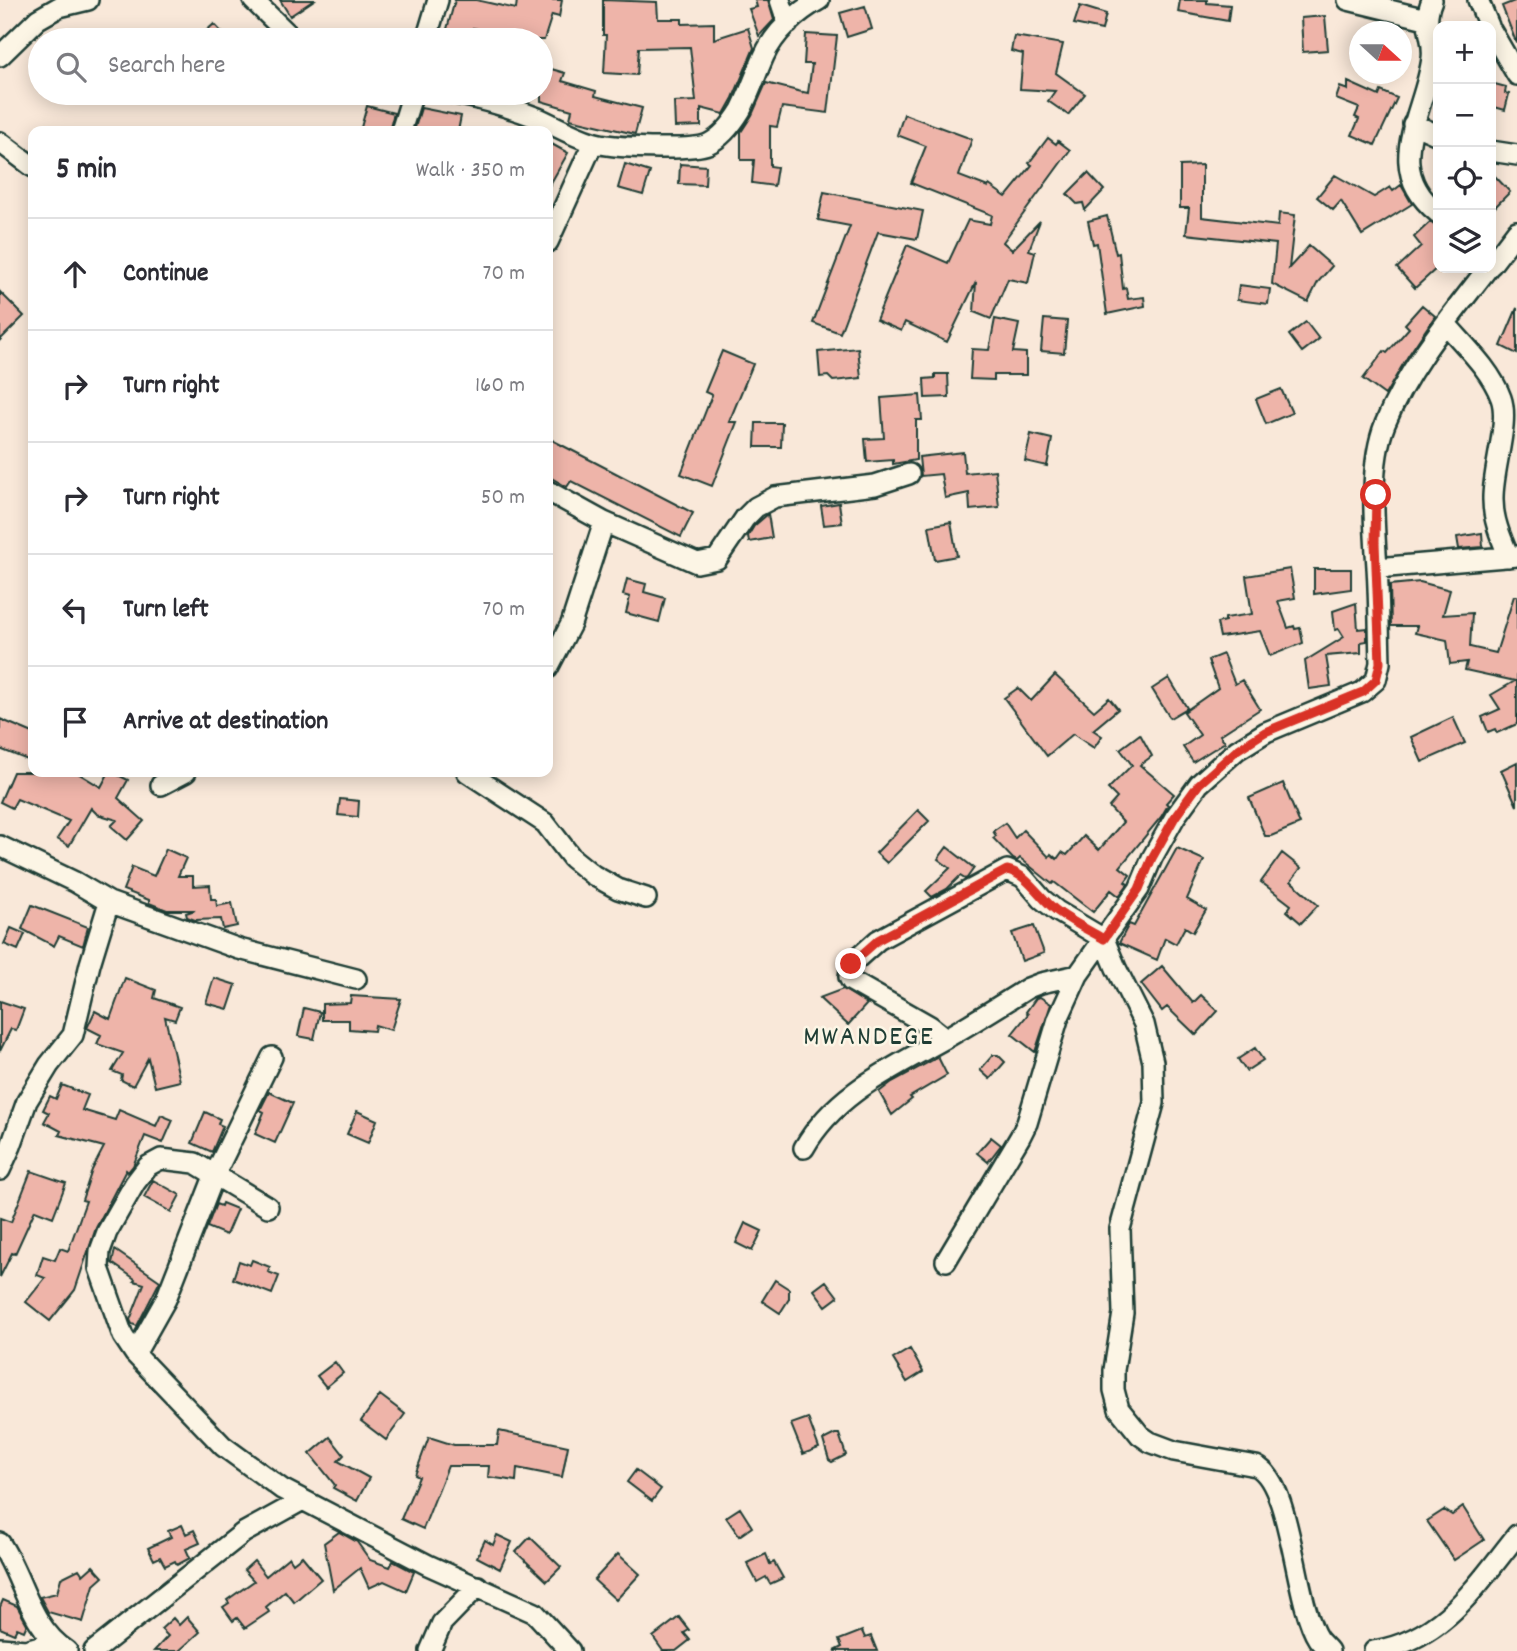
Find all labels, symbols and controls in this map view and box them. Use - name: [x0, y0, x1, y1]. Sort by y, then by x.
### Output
- north arrow: [1349, 21, 1412, 84]
- map controls: [1433, 21, 1496, 273]
- button: +: [1433, 21, 1496, 84]
- search box: [28, 28, 553, 105]
- icon: search: [52, 48, 90, 86]
- text: Search here: [108, 48, 226, 85]
- button: −: [1433, 84, 1496, 147]
- button: locate: [1433, 147, 1496, 210]
- text: 5 min: [56, 150, 117, 193]
- text: Walk · 350 m: [416, 155, 525, 188]
- button: layers: [1433, 210, 1496, 273]
- icon: ahead: [56, 255, 94, 293]
- text: Continue: [123, 256, 208, 293]
- text: 70 m: [483, 258, 525, 291]
- icon: right: [56, 367, 94, 405]
- text: Turn right: [123, 368, 220, 405]
- text: 160 m: [475, 370, 525, 403]
- icon: right: [56, 479, 94, 517]
- route start: [1360, 479, 1391, 510]
- text: Turn right: [123, 480, 220, 517]
- text: 50 m: [481, 482, 525, 515]
- icon: left: [56, 591, 94, 629]
- text: Turn left: [123, 592, 209, 629]
- text: 70 m: [483, 594, 525, 627]
- icon: arrive: [56, 703, 94, 741]
- text: Arrive at destination: [123, 704, 328, 741]
- route end: [835, 948, 866, 979]
- district label: MWANDEGE: [803, 1019, 935, 1059]

